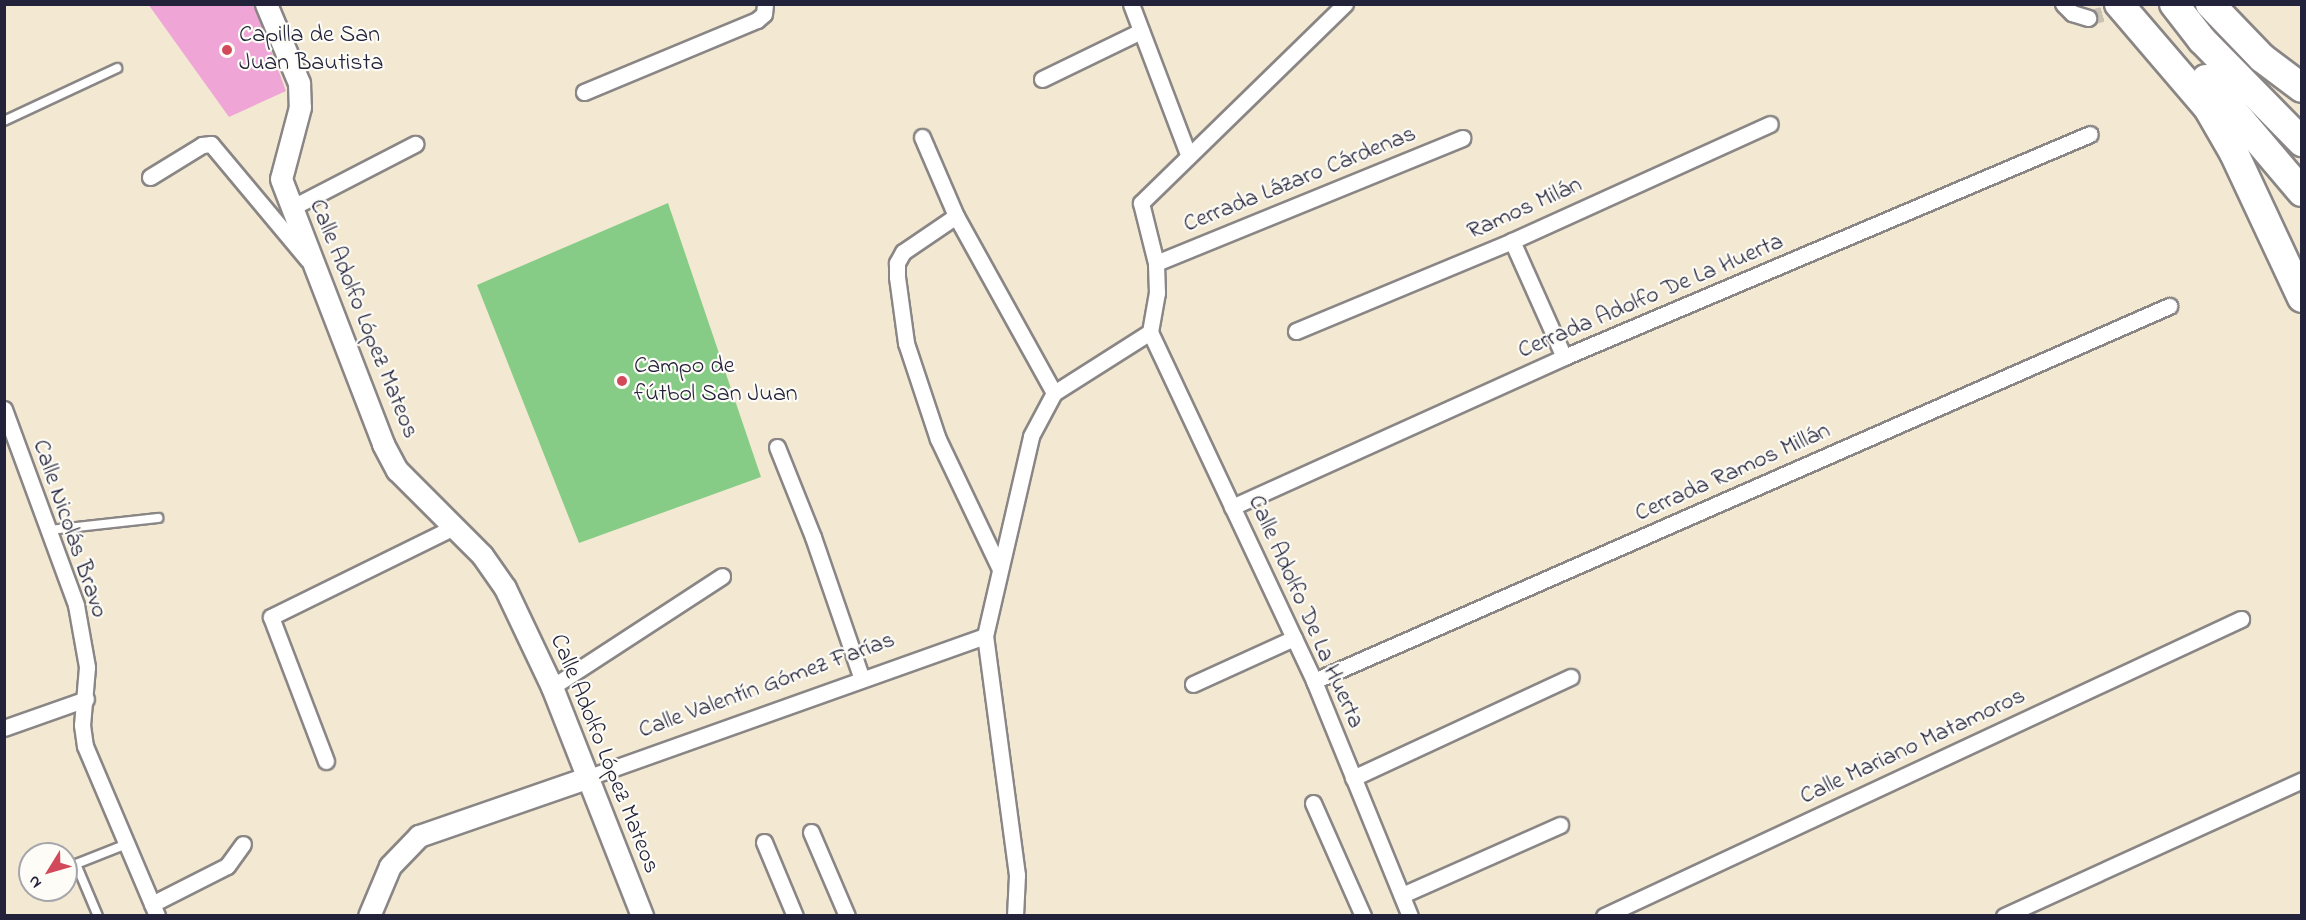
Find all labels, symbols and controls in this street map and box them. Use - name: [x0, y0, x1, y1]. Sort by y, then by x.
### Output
- place label: Capilla de San Juan Bautista: [239, 22, 384, 78]
- marker: Capilla de San Juan Bautista: [220, 43, 234, 57]
- street label: Cerrada Lázaro Cárdenas: [1180, 120, 1420, 240]
- street label: Ramos Milán: [1463, 171, 1587, 247]
- street label: Calle Adolfo López Mateos: [302, 195, 424, 443]
- street label: Cerrada Adolfo De La Huerta: [1514, 228, 1788, 366]
- place label: Campo de fútbol San Juan: [634, 353, 798, 409]
- marker: Campo de fútbol San Juan: [615, 374, 629, 388]
- street label: Cerrada Ramos Millán: [1631, 417, 1835, 529]
- street label: Calle Nicolás Bravo: [25, 436, 113, 622]
- street label: Calle Adolfo De La Huerta: [1241, 491, 1369, 733]
- street label: Calle Valentín Gómez Farías: [635, 626, 899, 746]
- street label: Calle Adolfo López Mateos: [543, 630, 665, 878]
- street label: Calle Mariano Matamoros: [1796, 682, 2030, 812]
- north arrow: [18, 842, 78, 902]
- text: N: [22, 870, 48, 893]

